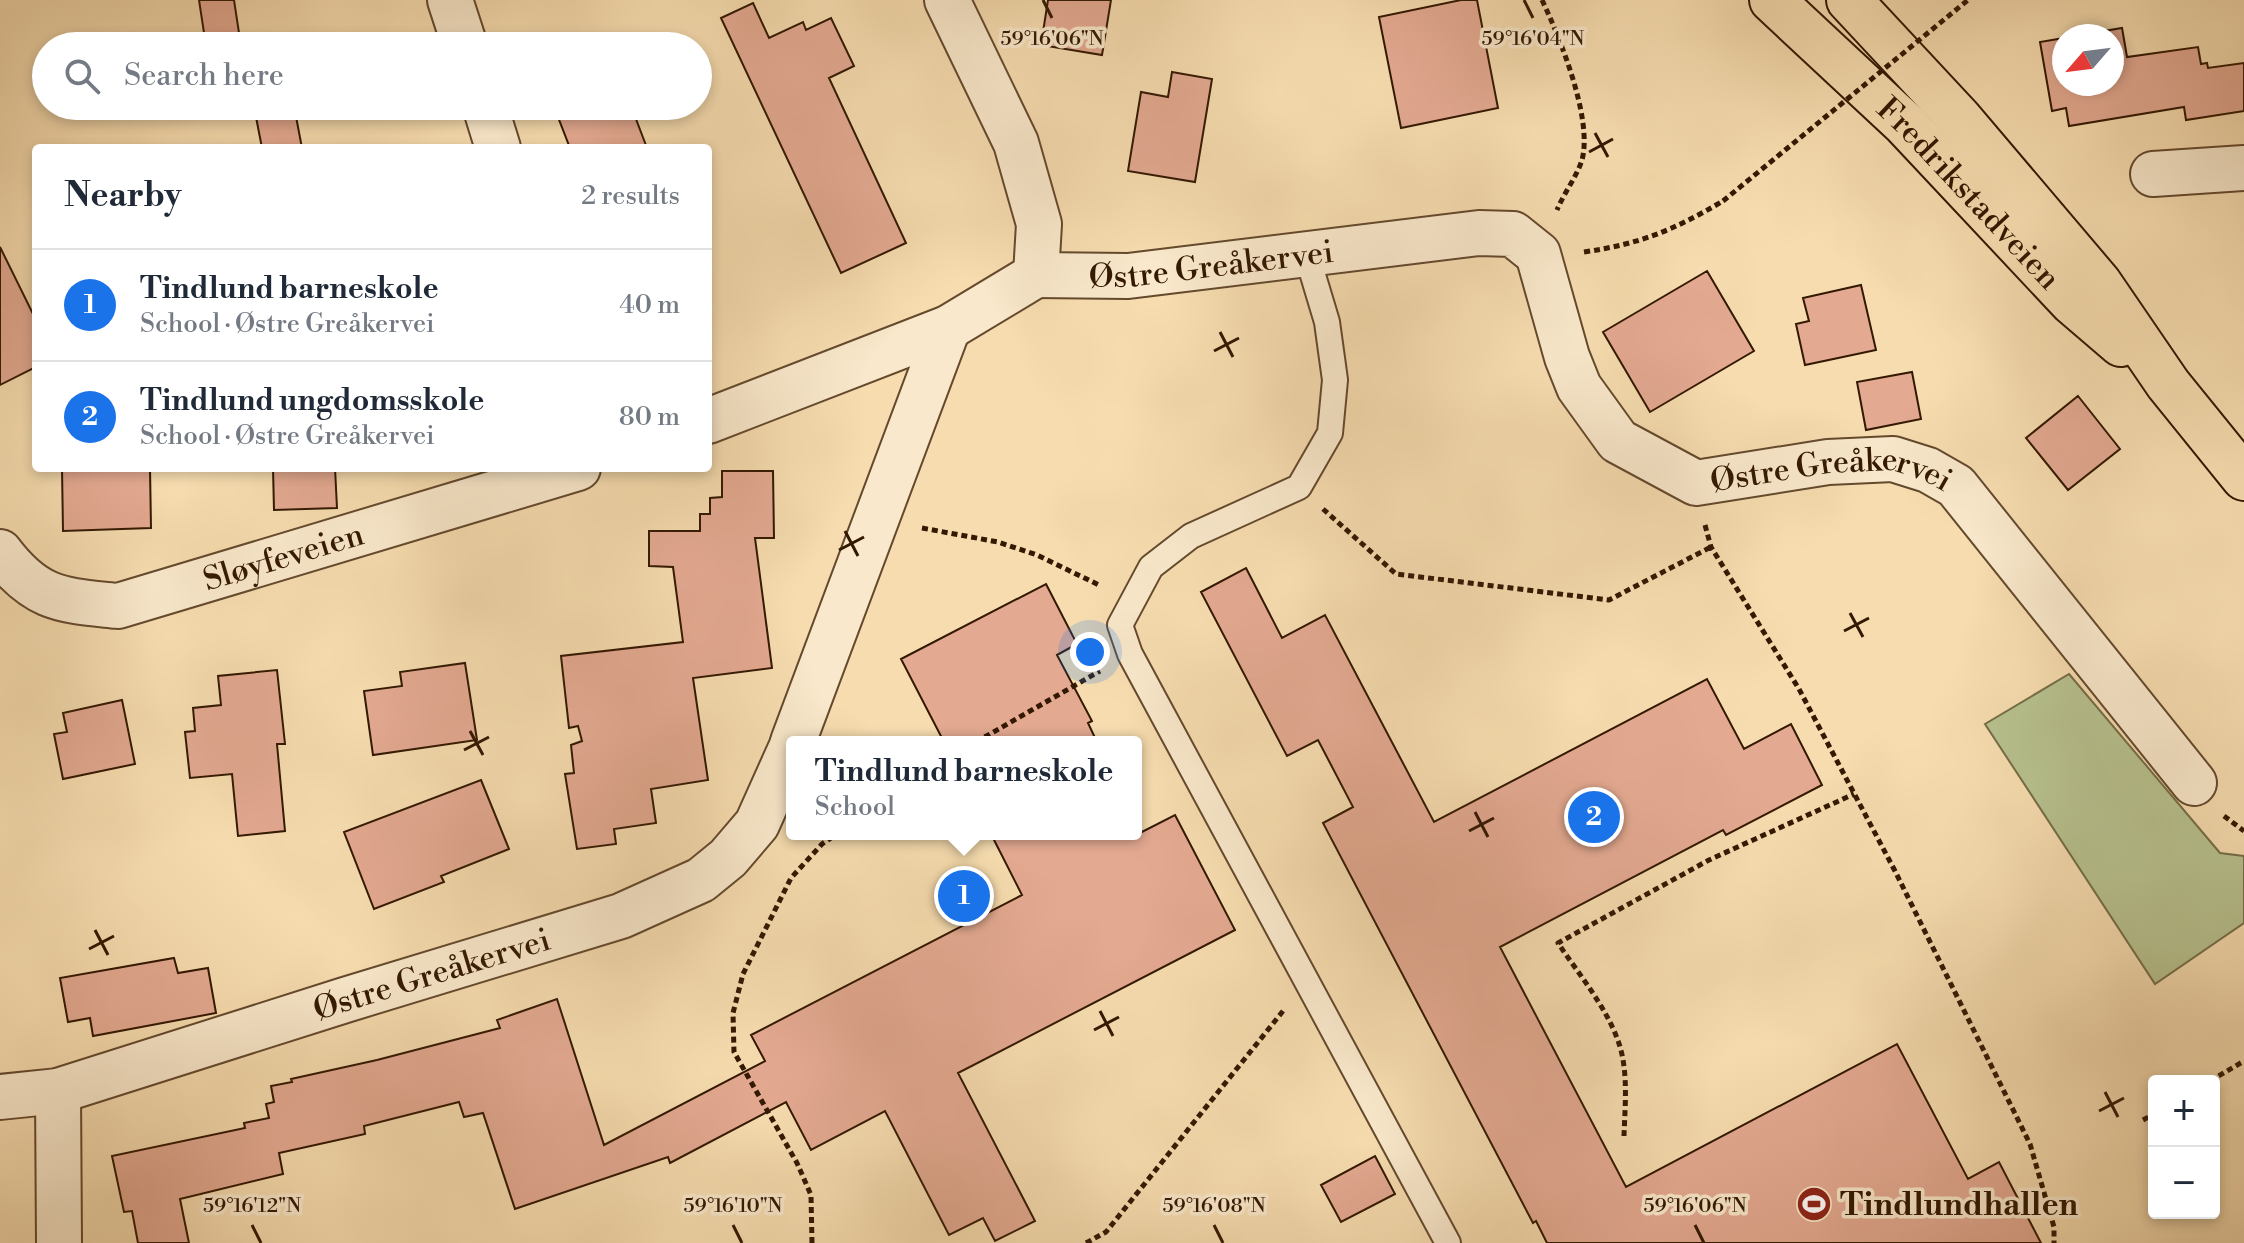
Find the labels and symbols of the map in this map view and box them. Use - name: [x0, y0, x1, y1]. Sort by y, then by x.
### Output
- north arrow: [2052, 24, 2124, 96]
- text: 59°16'06"N: [1000, 27, 1104, 52]
- text: 59°16'04"N: [1482, 27, 1585, 52]
- street label: Fredrikstadveien: [1868, 89, 2069, 298]
- street label: Østre Greåkervei: [1089, 232, 1336, 297]
- street label: Østre Greåkervei: [1708, 440, 1959, 501]
- street label: Sløyfeveien: [198, 514, 369, 600]
- your location: [1070, 632, 1110, 672]
- pin: 2: [1568, 787, 1620, 847]
- pin: 1: [938, 866, 990, 926]
- street label: Østre Greåkervei: [309, 920, 555, 1030]
- sports icon: Tindlundhallen: [1795, 1185, 1833, 1223]
- place label: Tindlundhallen: [1840, 1185, 2079, 1225]
- text: 59°16'12"N: [203, 1194, 301, 1219]
- text: 59°16'10"N: [684, 1194, 783, 1219]
- text: 59°16'08"N: [1162, 1194, 1266, 1219]
- text: 59°16'06"N: [1643, 1194, 1747, 1219]

